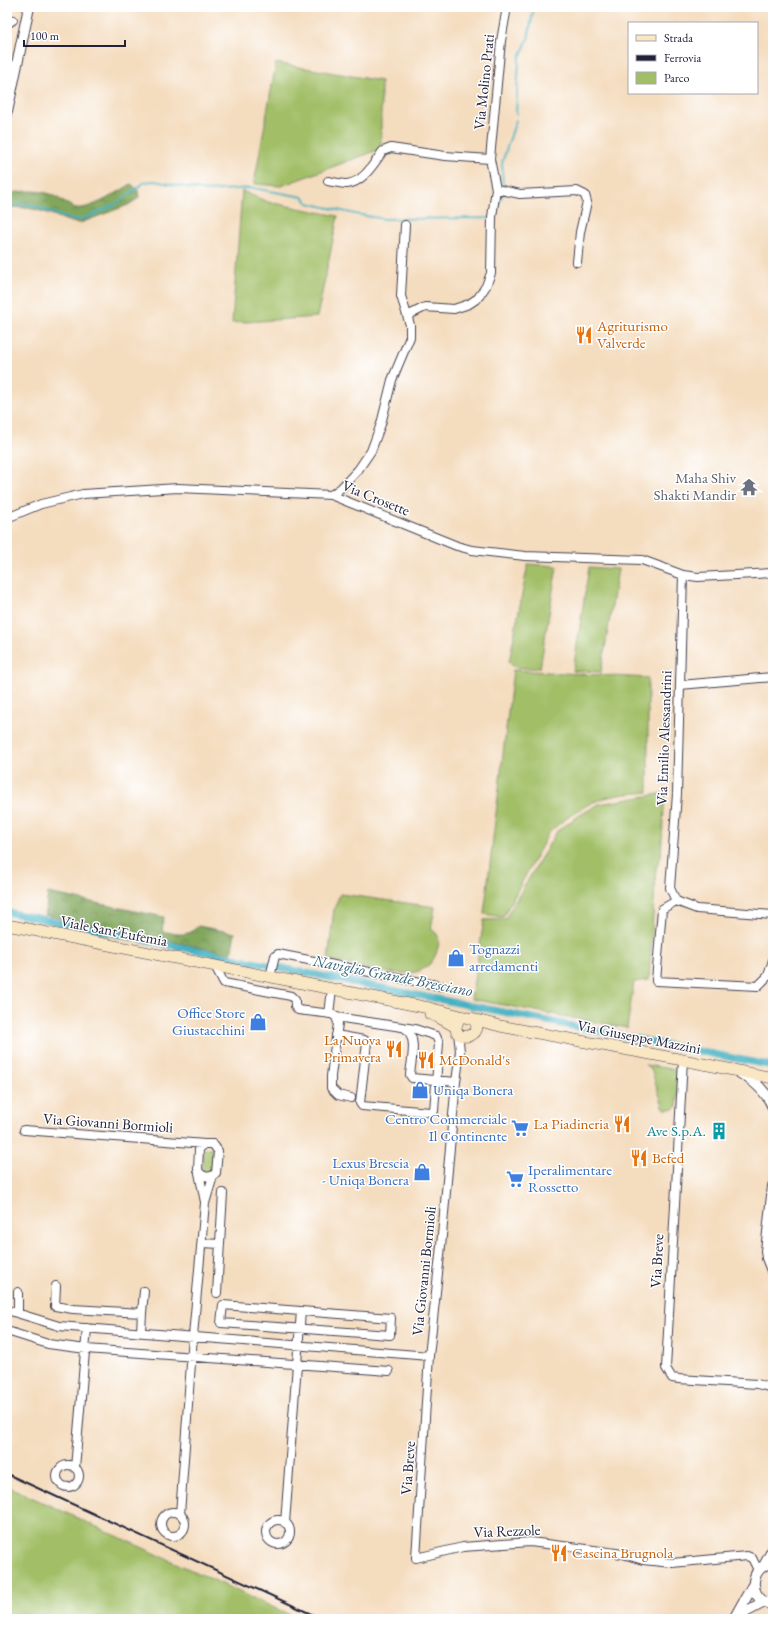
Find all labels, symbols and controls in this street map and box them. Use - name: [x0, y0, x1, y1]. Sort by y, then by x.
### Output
- scale bar: [24, 22, 125, 48]
- legend: [628, 22, 758, 94]
- text: 100 m: [30, 28, 60, 44]
- text: Strada: [664, 30, 693, 46]
- street label: Via Molino Prati: [469, 33, 498, 131]
- text: Ferrovia: [664, 50, 701, 66]
- text: Parco: [664, 70, 689, 86]
- place label: Agriturismo Valverde: [596, 316, 668, 352]
- restaurant icon: Agriturismo Valverde: [574, 325, 594, 345]
- place label: Maha Shiv Shakti Mandir: [653, 468, 736, 504]
- street label: Via Crosette: [339, 475, 413, 520]
- temple icon: Maha Shiv Shakti Mandir: [739, 477, 759, 497]
- street label: Via Emilio Alessandrini: [652, 670, 675, 806]
- street label: Viale Sant'Eufemia: [59, 911, 169, 950]
- place label: Tognazzi arredamenti: [469, 939, 538, 975]
- shop icon: Tognazzi arredamenti: [446, 948, 466, 968]
- water label: Naviglio Grande Bresciano: [310, 950, 474, 1001]
- place label: Office Store Giustacchini: [172, 1003, 245, 1039]
- shop icon: Office Store Giustacchini: [248, 1012, 268, 1032]
- street label: Via Giuseppe Mazzini: [576, 1015, 703, 1058]
- place label: La Nuova Primavera: [324, 1030, 381, 1066]
- restaurant icon: La Nuova Primavera: [384, 1039, 404, 1059]
- restaurant icon: McDonald's: [416, 1050, 436, 1070]
- place label: McDonald's: [439, 1050, 510, 1069]
- shop icon: Uniqa Bonera: [410, 1080, 430, 1100]
- place label: Uniqa Bonera: [433, 1080, 513, 1099]
- street label: Via Giovanni Bormioli: [42, 1108, 174, 1137]
- place label: Centro Commerciale Il Continente: [385, 1109, 507, 1145]
- place label: La Piadineria: [534, 1114, 609, 1133]
- restaurant icon: La Piadineria: [612, 1114, 632, 1134]
- supermarket icon: Centro Commerciale Il Continente: [510, 1118, 530, 1138]
- place label: Ave S.p.A.: [646, 1121, 706, 1140]
- building icon: Ave S.p.A.: [709, 1121, 729, 1141]
- restaurant icon: Befed: [629, 1148, 649, 1168]
- place label: Befed: [652, 1148, 685, 1167]
- place label: Lexus Brescia - Uniqa Bonera: [322, 1153, 409, 1189]
- place label: Iperalimentare Rossetto: [528, 1160, 612, 1196]
- shop icon: Lexus Brescia - Uniqa Bonera: [412, 1162, 432, 1182]
- supermarket icon: Iperalimentare Rossetto: [505, 1169, 525, 1189]
- street label: Via Giovanni Bormioli: [407, 1205, 440, 1337]
- street label: Via Breve: [646, 1233, 667, 1289]
- street label: Via Breve: [396, 1440, 419, 1496]
- street label: Via Rezzole: [473, 1520, 541, 1541]
- restaurant icon: Cascina Brugnola: [549, 1543, 569, 1563]
- place label: Cascina Brugnola: [572, 1543, 673, 1562]

